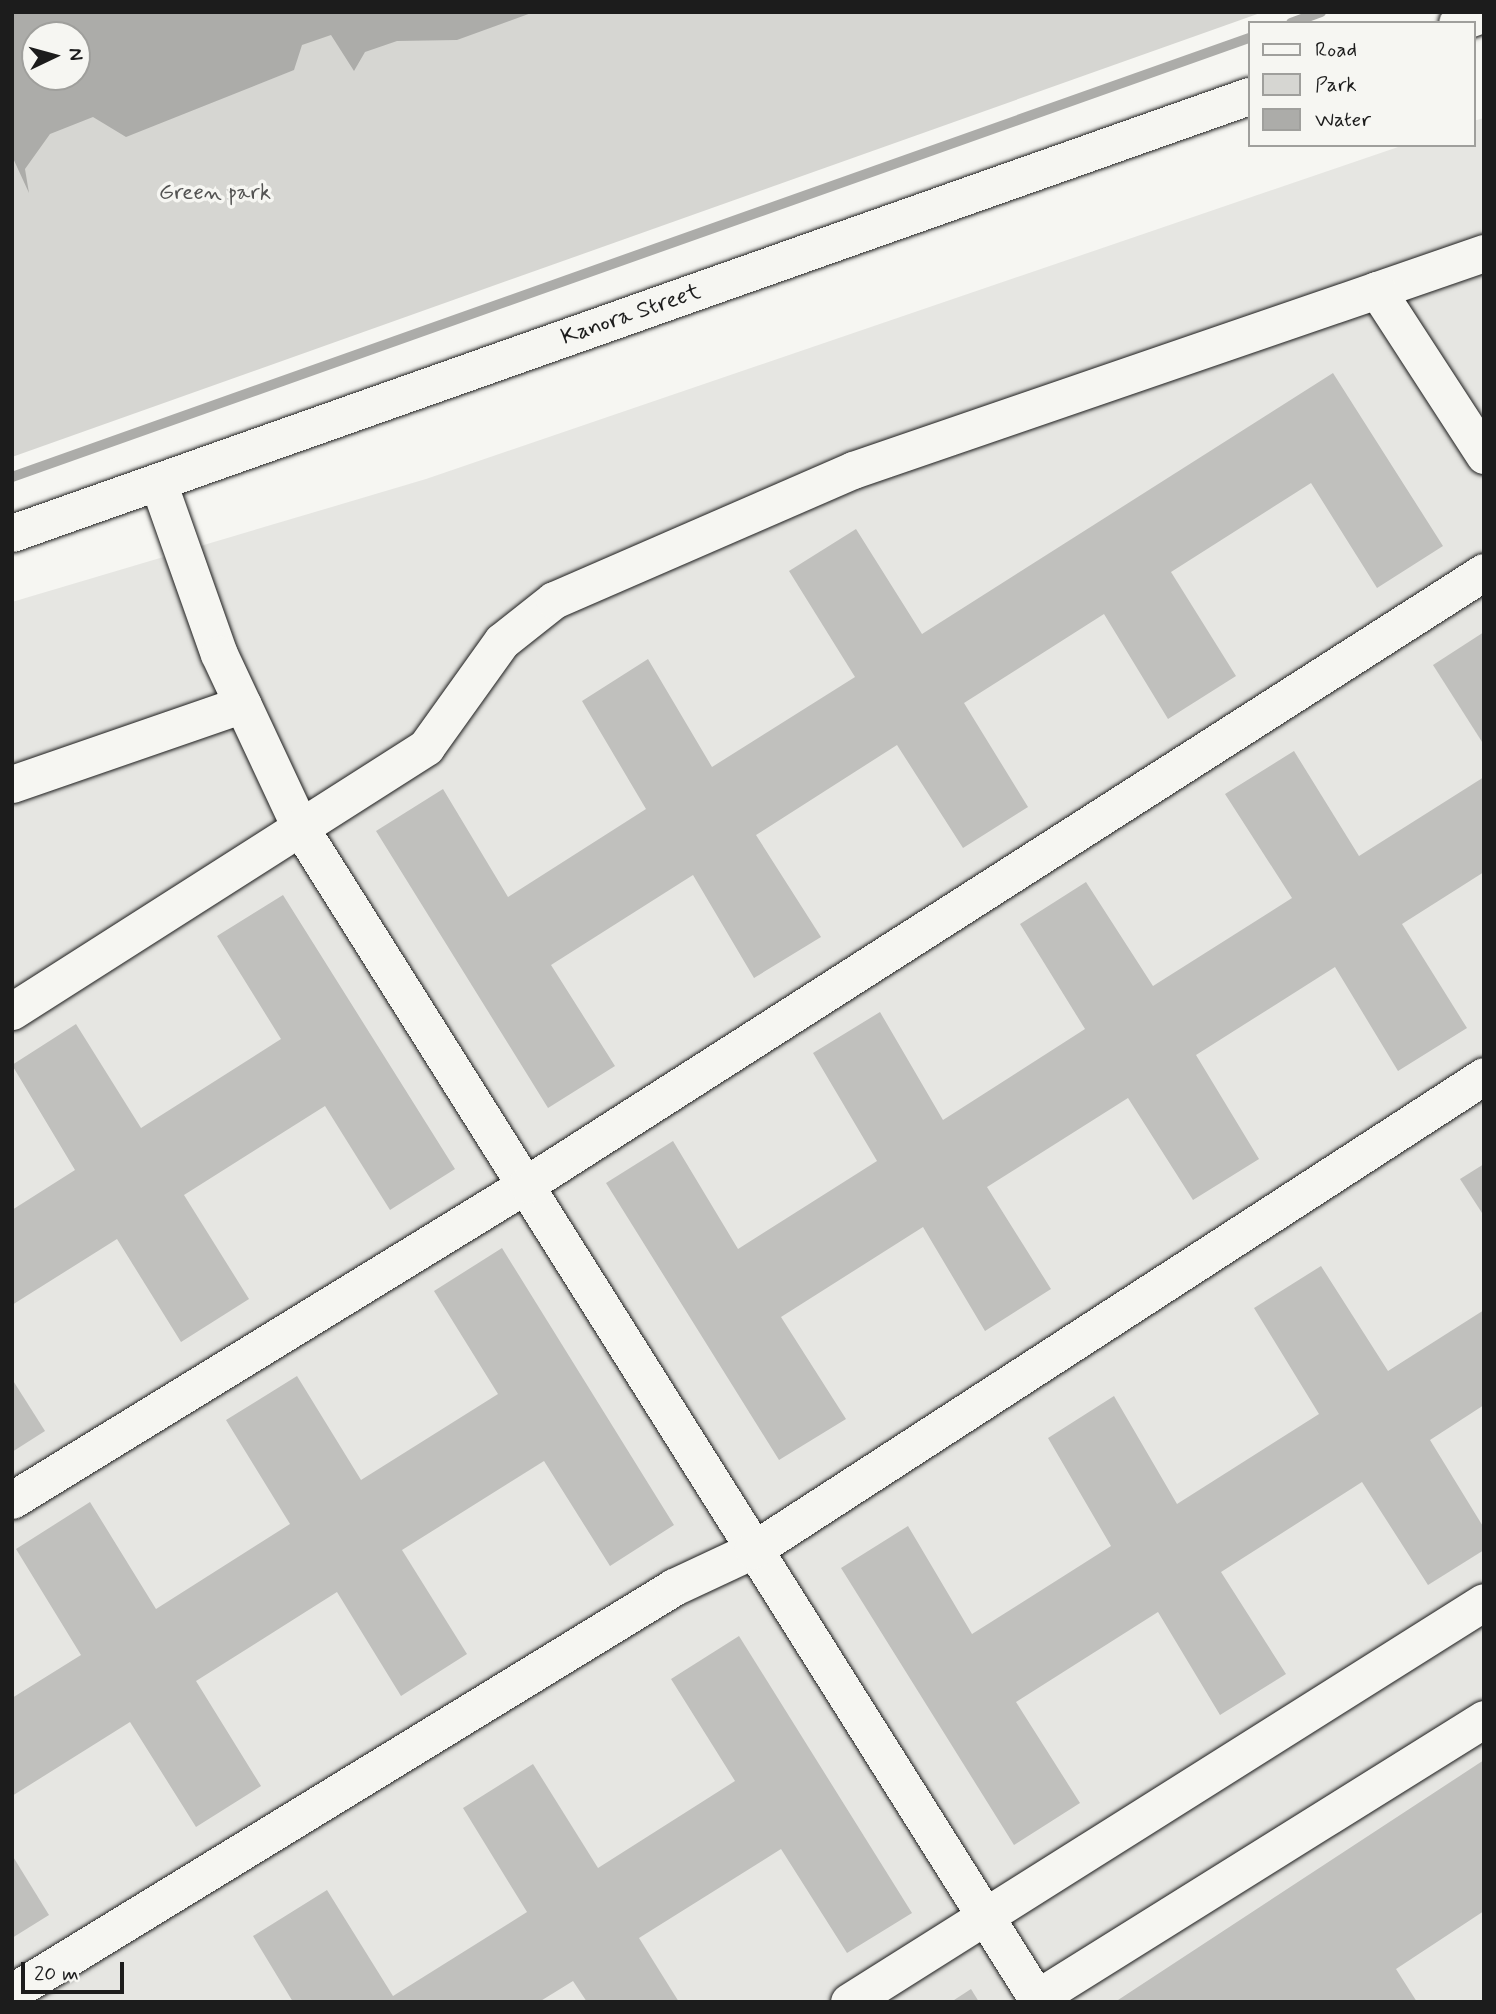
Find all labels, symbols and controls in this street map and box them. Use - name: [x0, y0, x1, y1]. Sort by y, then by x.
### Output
- north arrow: [21, 21, 91, 91]
- legend: [1248, 21, 1475, 147]
- text: Road: [1315, 36, 1357, 64]
- text: N: [62, 47, 88, 62]
- text: Park: [1315, 71, 1357, 99]
- text: Water: [1315, 106, 1371, 134]
- park label: Green park: [159, 179, 271, 207]
- street label: Kanora Street: [558, 278, 704, 352]
- scale bar: [24, 1948, 128, 1992]
- text: 20 m: [34, 1960, 79, 1988]

